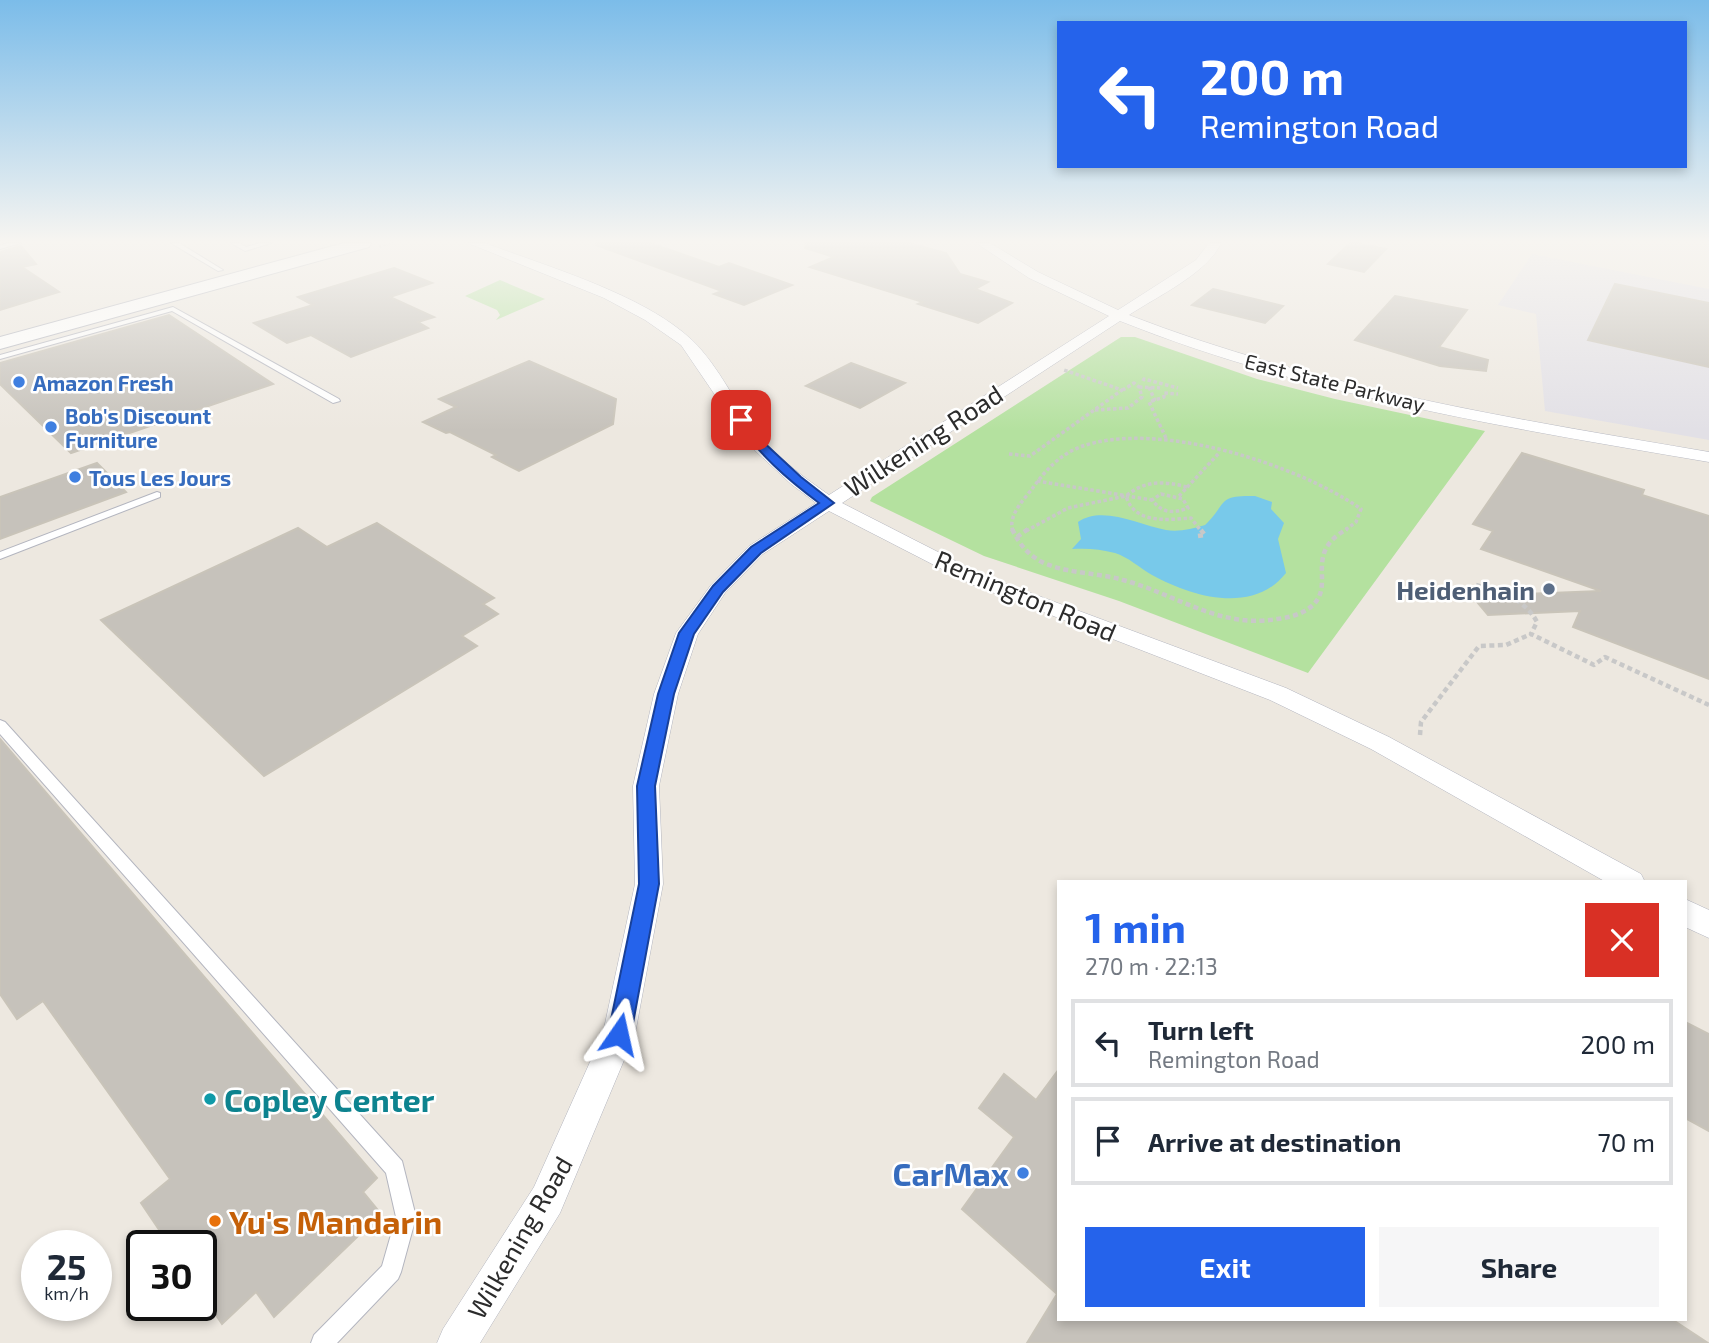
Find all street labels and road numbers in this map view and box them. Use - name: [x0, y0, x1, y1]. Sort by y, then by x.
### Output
- street label: East State Parkway: [1242, 348, 1428, 416]
- street label: Wilkening Road: [838, 377, 1008, 503]
- street label: Remington Road: [931, 543, 1121, 647]
- street label: Wilkening Road: [460, 1150, 578, 1324]

